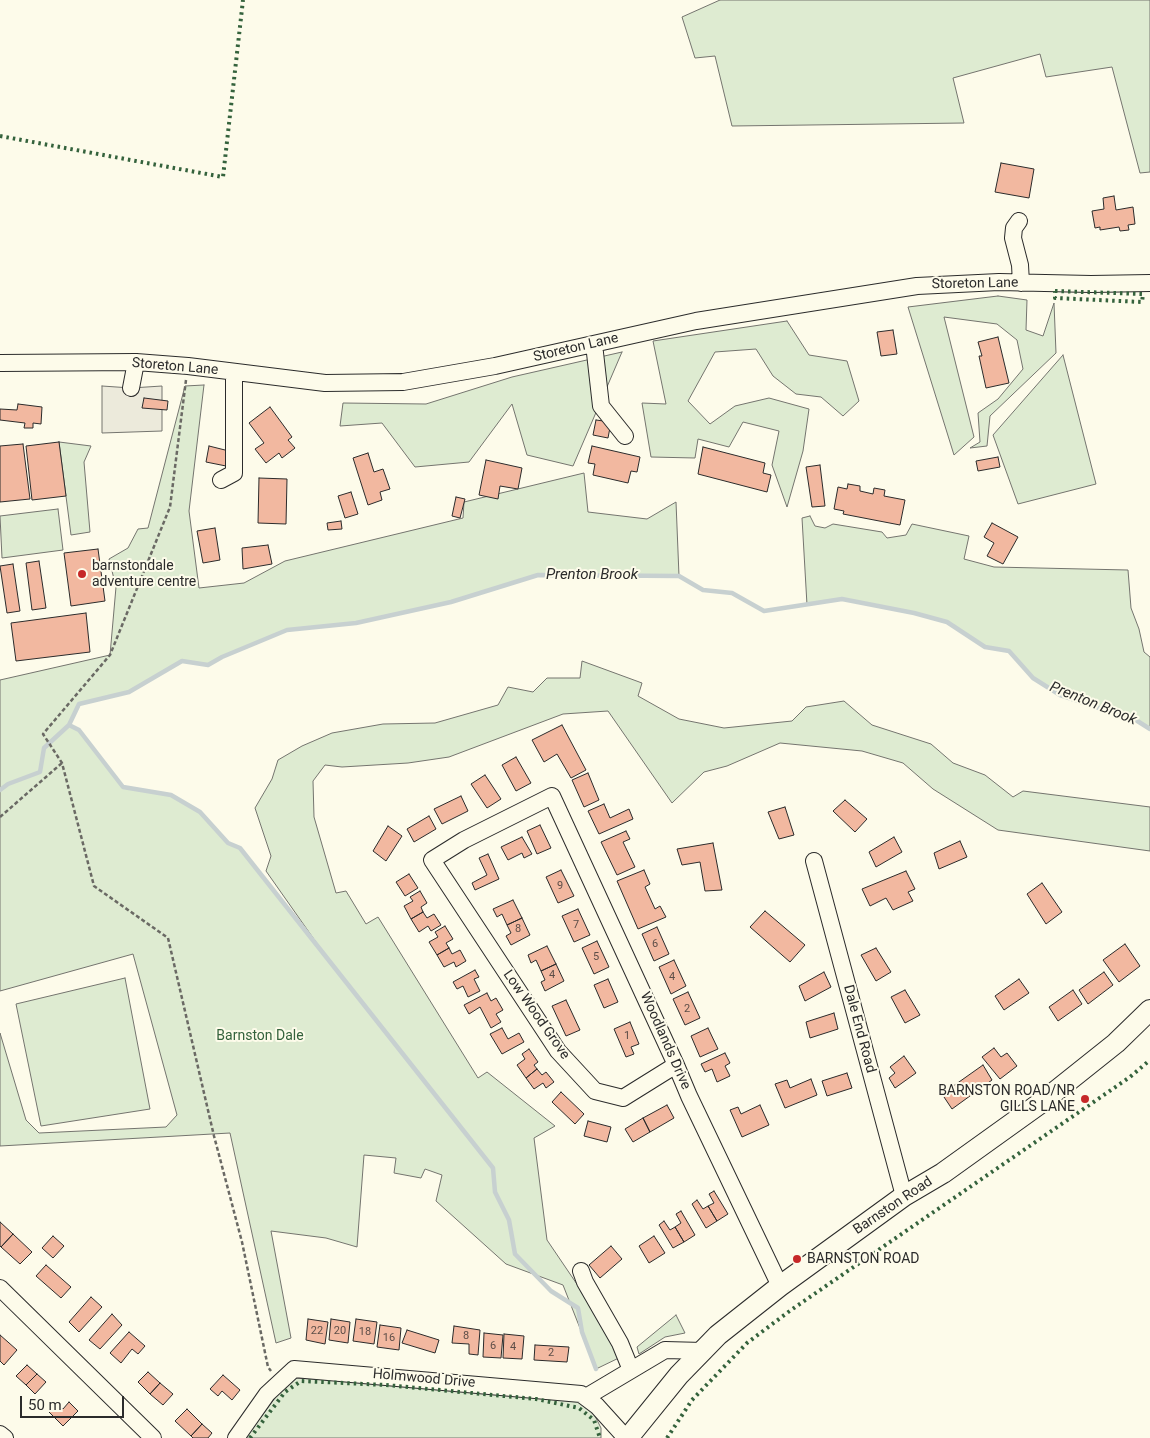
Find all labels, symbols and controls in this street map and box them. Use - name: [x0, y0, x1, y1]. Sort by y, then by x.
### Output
- street label: Storeton Lane: [931, 275, 1019, 293]
- street label: Storeton Lane: [532, 330, 620, 366]
- street label: Storeton Lane: [131, 355, 219, 379]
- place label: barnstondale adventure centre: [92, 558, 196, 590]
- water label: Prenton Brook: [546, 566, 638, 584]
- marker: barnstondale adventure centre: [76, 568, 88, 580]
- water label: Prenton Brook: [1047, 678, 1139, 730]
- house number: 9: [557, 879, 563, 893]
- house number: 7: [573, 918, 579, 932]
- house number: 8: [515, 922, 521, 936]
- house number: 6: [652, 937, 658, 951]
- house number: 5: [593, 950, 599, 964]
- street label: Low Wood Grove: [499, 967, 573, 1063]
- house number: 4: [549, 968, 555, 982]
- house number: 4: [669, 970, 675, 984]
- street label: Dale End Road: [839, 983, 879, 1075]
- street label: Woodlands Drive: [636, 990, 694, 1092]
- house number: 2: [684, 1002, 690, 1016]
- park label: Barnston Dale: [216, 1028, 304, 1044]
- house number: 1: [624, 1029, 630, 1043]
- place label: BARNSTON ROAD/NR GILLS LANE: [938, 1083, 1075, 1116]
- marker: BARNSTON ROAD/NR GILLS LANE: [1079, 1093, 1091, 1105]
- street label: Barnston Road: [850, 1173, 936, 1239]
- place label: BARNSTON ROAD: [807, 1251, 919, 1267]
- marker: BARNSTON ROAD: [791, 1253, 803, 1265]
- house number: 22: [311, 1324, 323, 1338]
- house number: 20: [334, 1324, 346, 1338]
- house number: 18: [359, 1325, 371, 1339]
- house number: 8: [463, 1329, 469, 1343]
- house number: 16: [383, 1331, 395, 1345]
- house number: 6: [490, 1339, 496, 1353]
- house number: 4: [510, 1340, 516, 1354]
- house number: 2: [548, 1346, 554, 1360]
- street label: Holmwood Drive: [372, 1366, 476, 1392]
- scale bar: [22, 1386, 126, 1418]
- text: 50 m: [28, 1396, 62, 1414]

